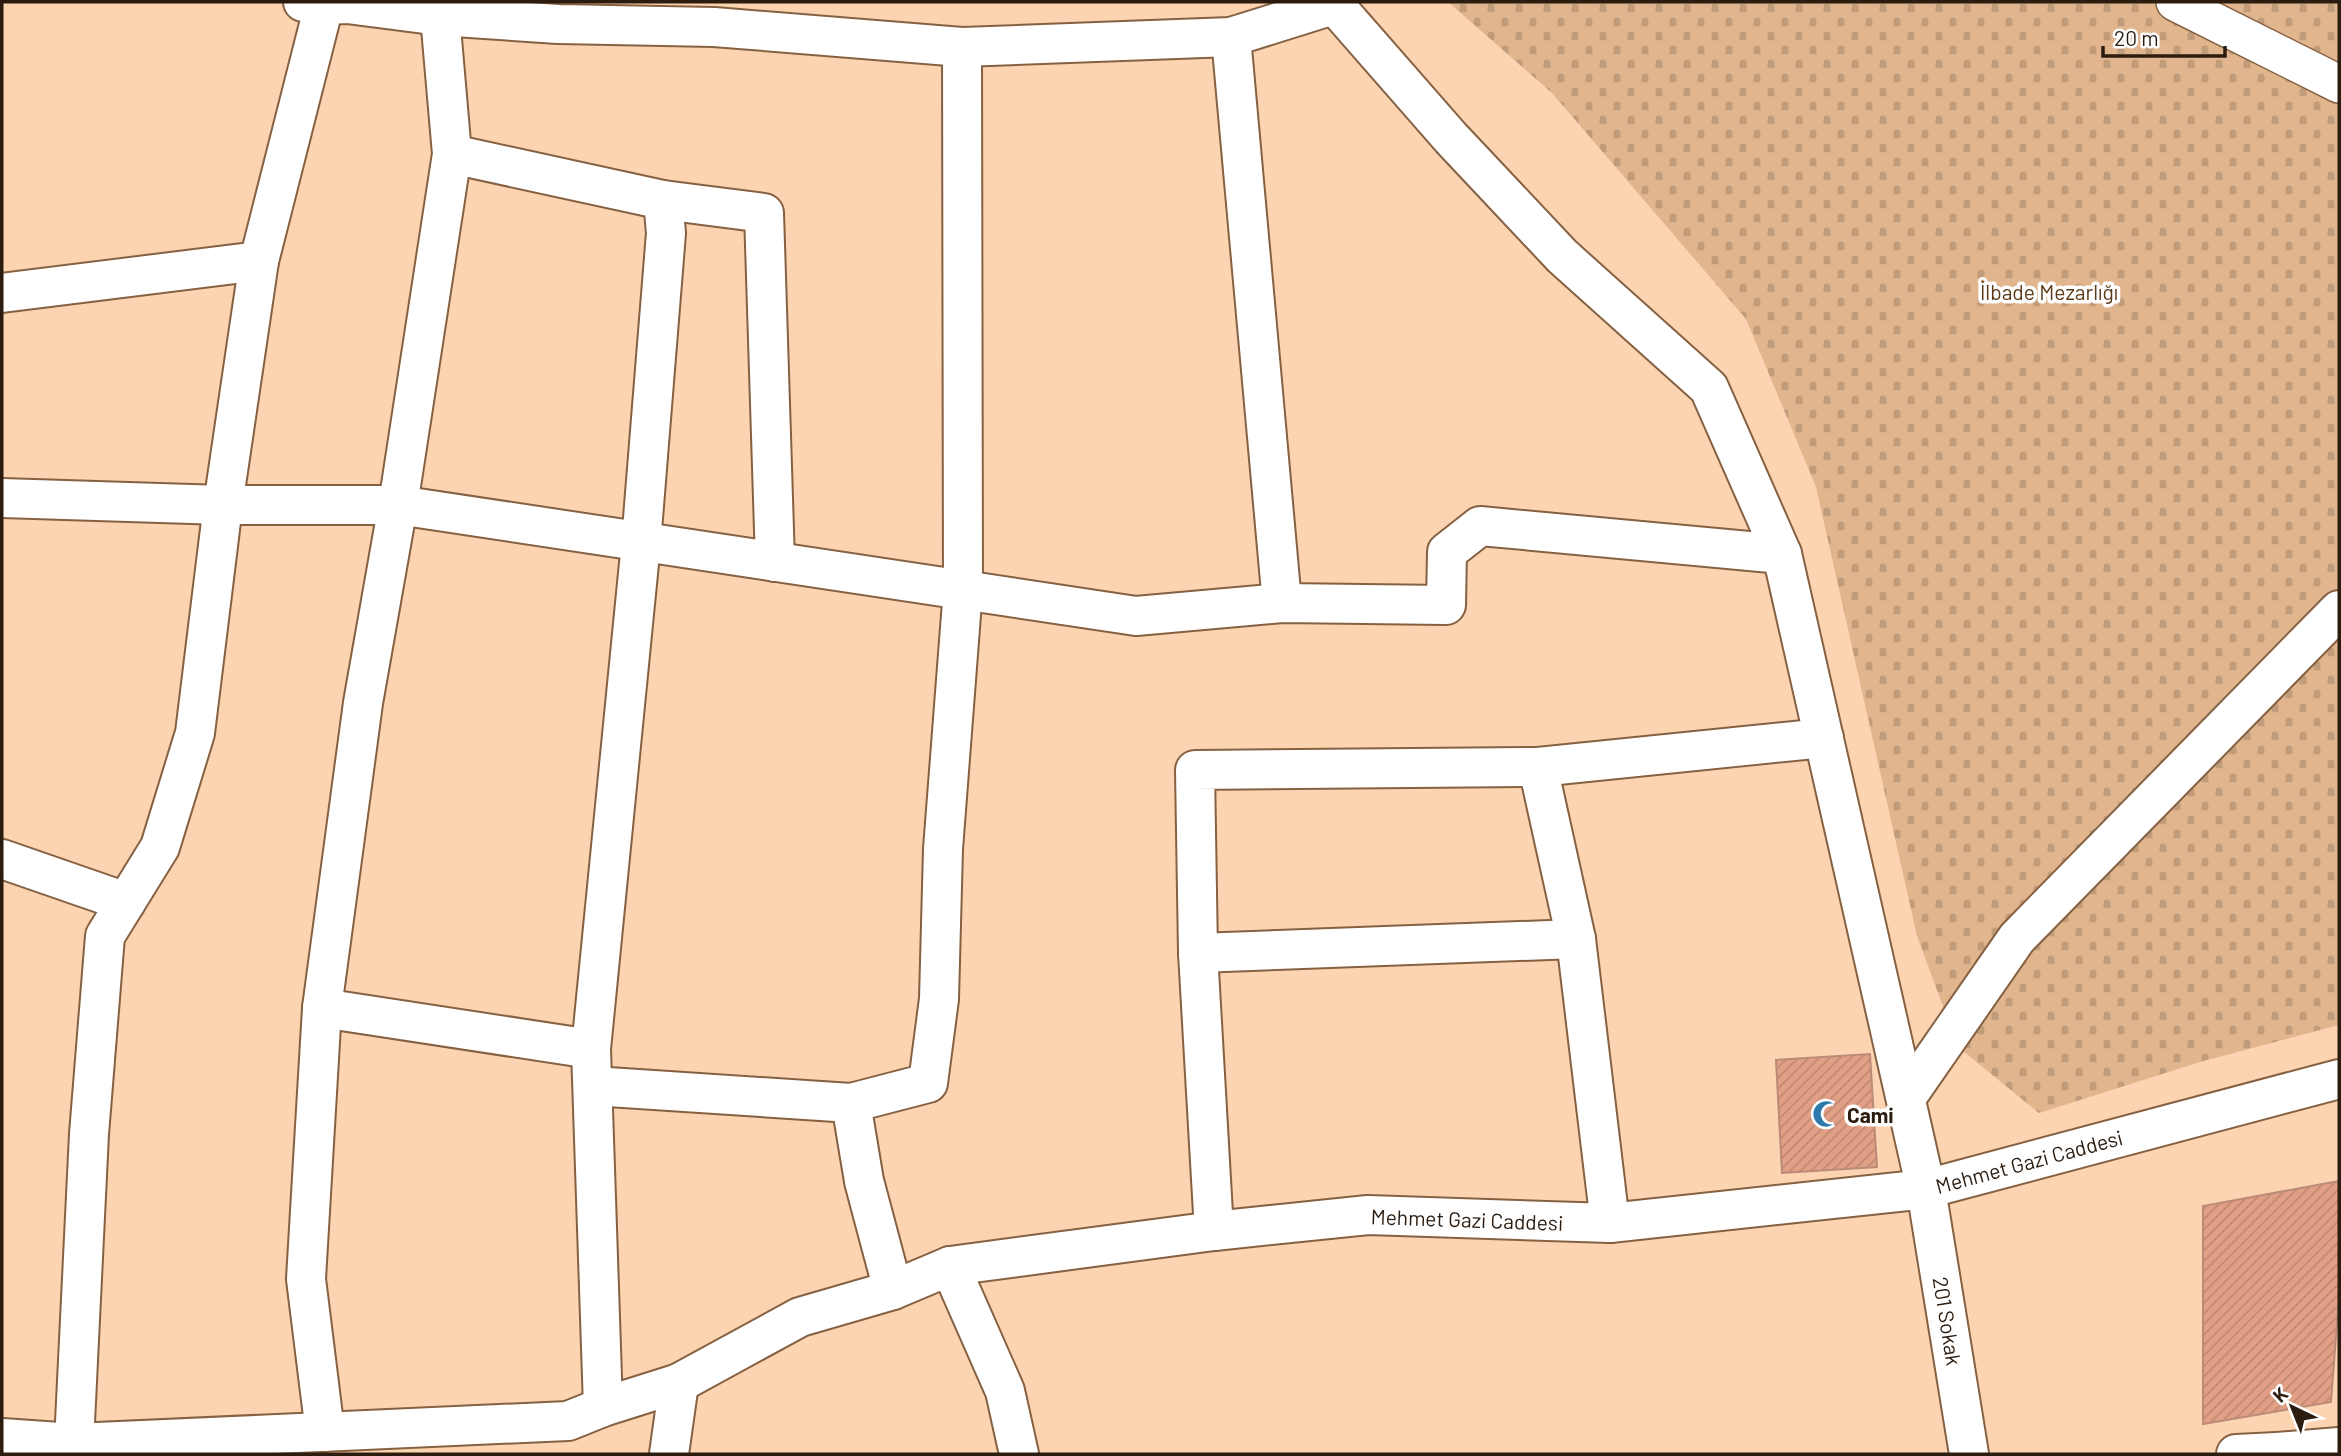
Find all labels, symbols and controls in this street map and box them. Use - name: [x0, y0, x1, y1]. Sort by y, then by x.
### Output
- scale bar: [2103, 14, 2226, 58]
- text: 20 m: [2114, 25, 2159, 50]
- park label: İlbade Mezarlığı: [1980, 279, 2118, 304]
- mosque icon: Cami: [1811, 1099, 1841, 1129]
- place label: Cami: [1847, 1102, 1894, 1127]
- street label: Mehmet Gazi Caddesi: [1933, 1124, 2125, 1198]
- street label: Mehmet Gazi Caddesi: [1370, 1203, 1564, 1235]
- street label: 201 Sokak: [1929, 1275, 1967, 1367]
- north arrow: [2257, 1372, 2327, 1442]
- text: K: [2268, 1382, 2292, 1407]

